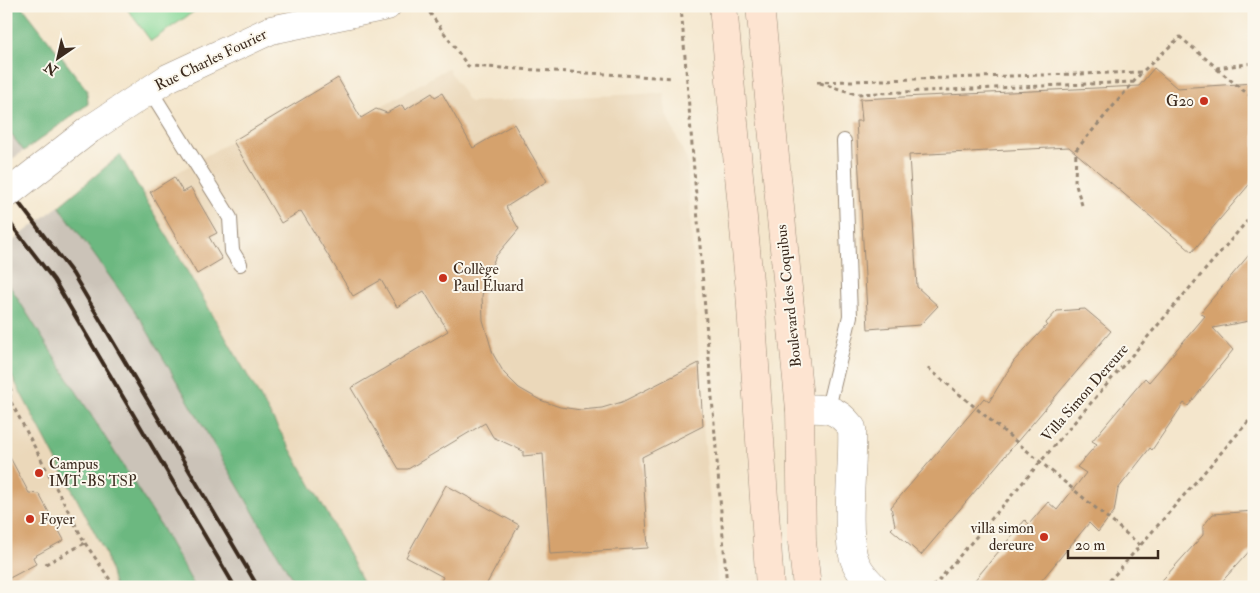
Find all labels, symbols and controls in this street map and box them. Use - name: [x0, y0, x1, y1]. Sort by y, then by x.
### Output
- street label: Rue Charles Fourier: [152, 25, 270, 95]
- north arrow: [32, 32, 82, 82]
- text: N: [41, 58, 62, 79]
- place label: G20: [1166, 92, 1194, 111]
- marker: G20: [1198, 95, 1210, 107]
- street label: Boulevard des Coquibus: [772, 224, 806, 368]
- place label: Collège Paul Éluard: [453, 260, 524, 296]
- marker: Collège Paul Éluard: [437, 272, 449, 284]
- street label: Villa Simon Dereure: [1037, 340, 1133, 446]
- place label: Campus IMT-BS TSP: [49, 455, 137, 491]
- marker: Campus IMT-BS TSP: [33, 467, 45, 479]
- place label: Foyer: [40, 510, 75, 529]
- marker: Foyer: [24, 513, 36, 525]
- place label: villa simon dereure: [970, 519, 1034, 555]
- scale bar: [1068, 528, 1158, 560]
- marker: villa simon dereure: [1038, 531, 1050, 543]
- text: 20 m: [1075, 536, 1105, 555]

